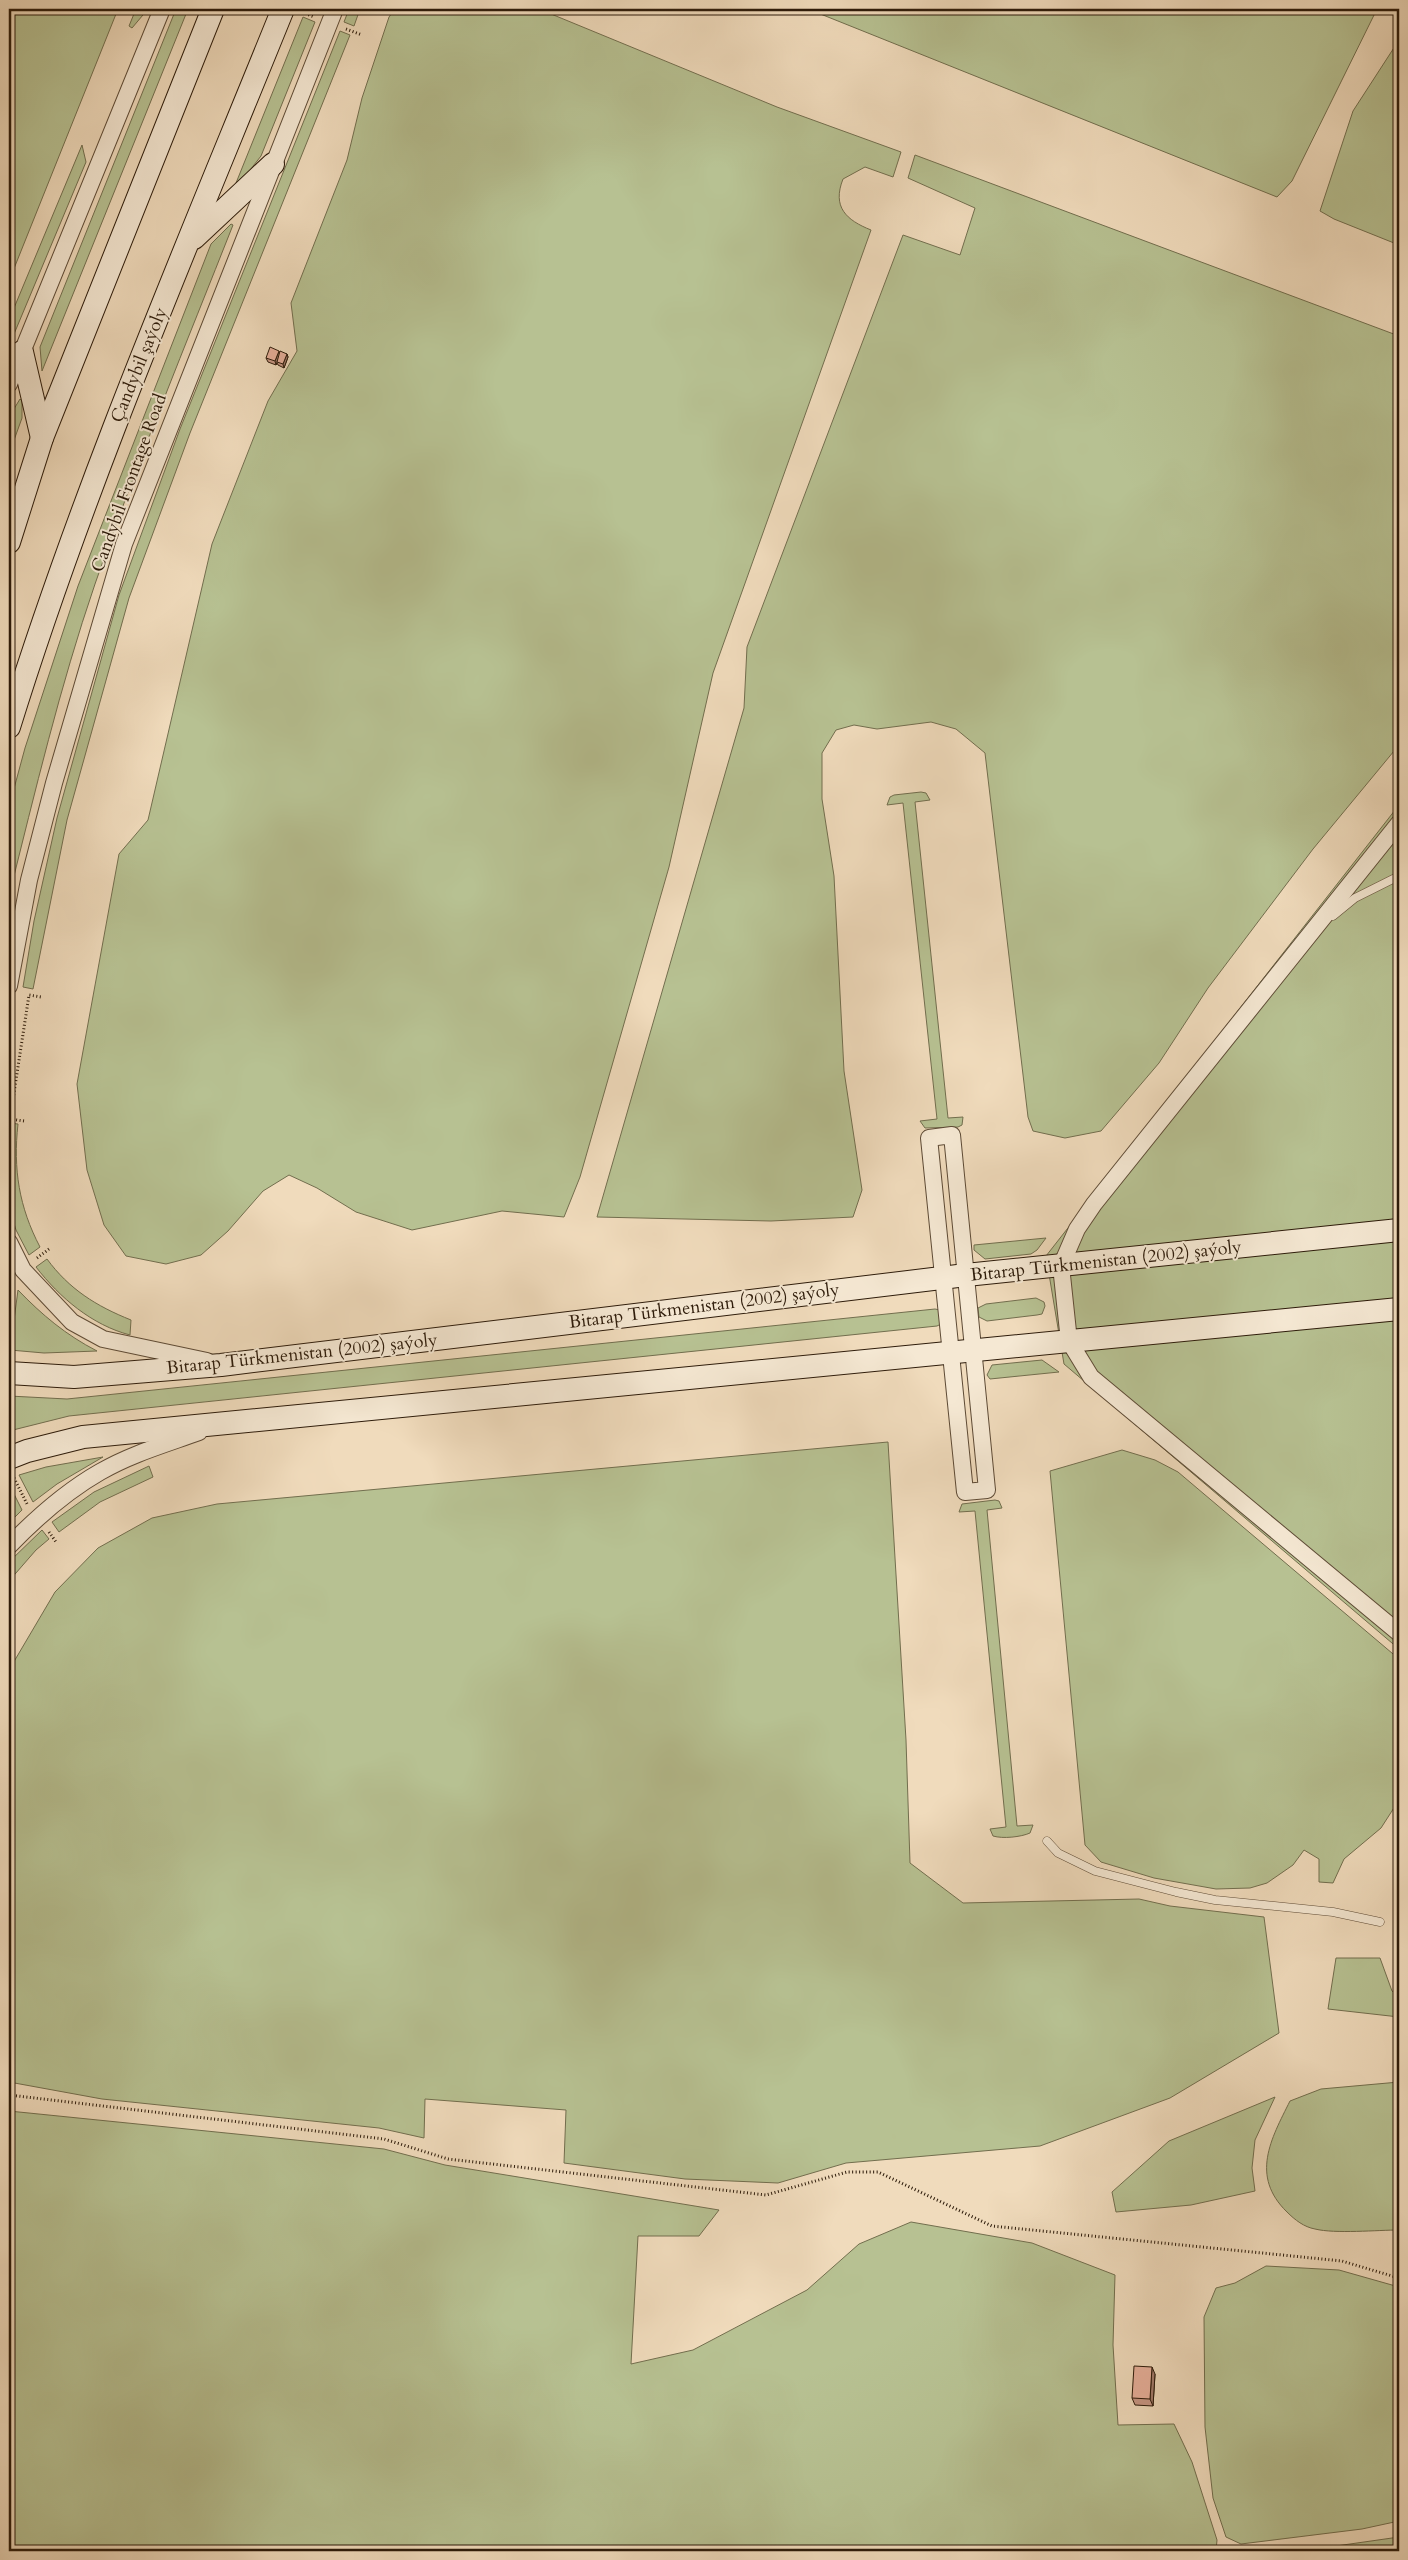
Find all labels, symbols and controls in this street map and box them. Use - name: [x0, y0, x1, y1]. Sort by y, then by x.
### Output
- street label: Çandybil şaýoly: [105, 303, 174, 426]
- street label: Candybil Frontage Road: [85, 390, 173, 576]
- street label: Bitarap Türkmenistan (2002) şaýoly: [969, 1234, 1243, 1288]
- street label: Bitarap Türkmenistan (2002) şaýoly: [567, 1277, 841, 1335]
- street label: Bitarap Türkmenistan (2002) şaýoly: [165, 1327, 439, 1381]

